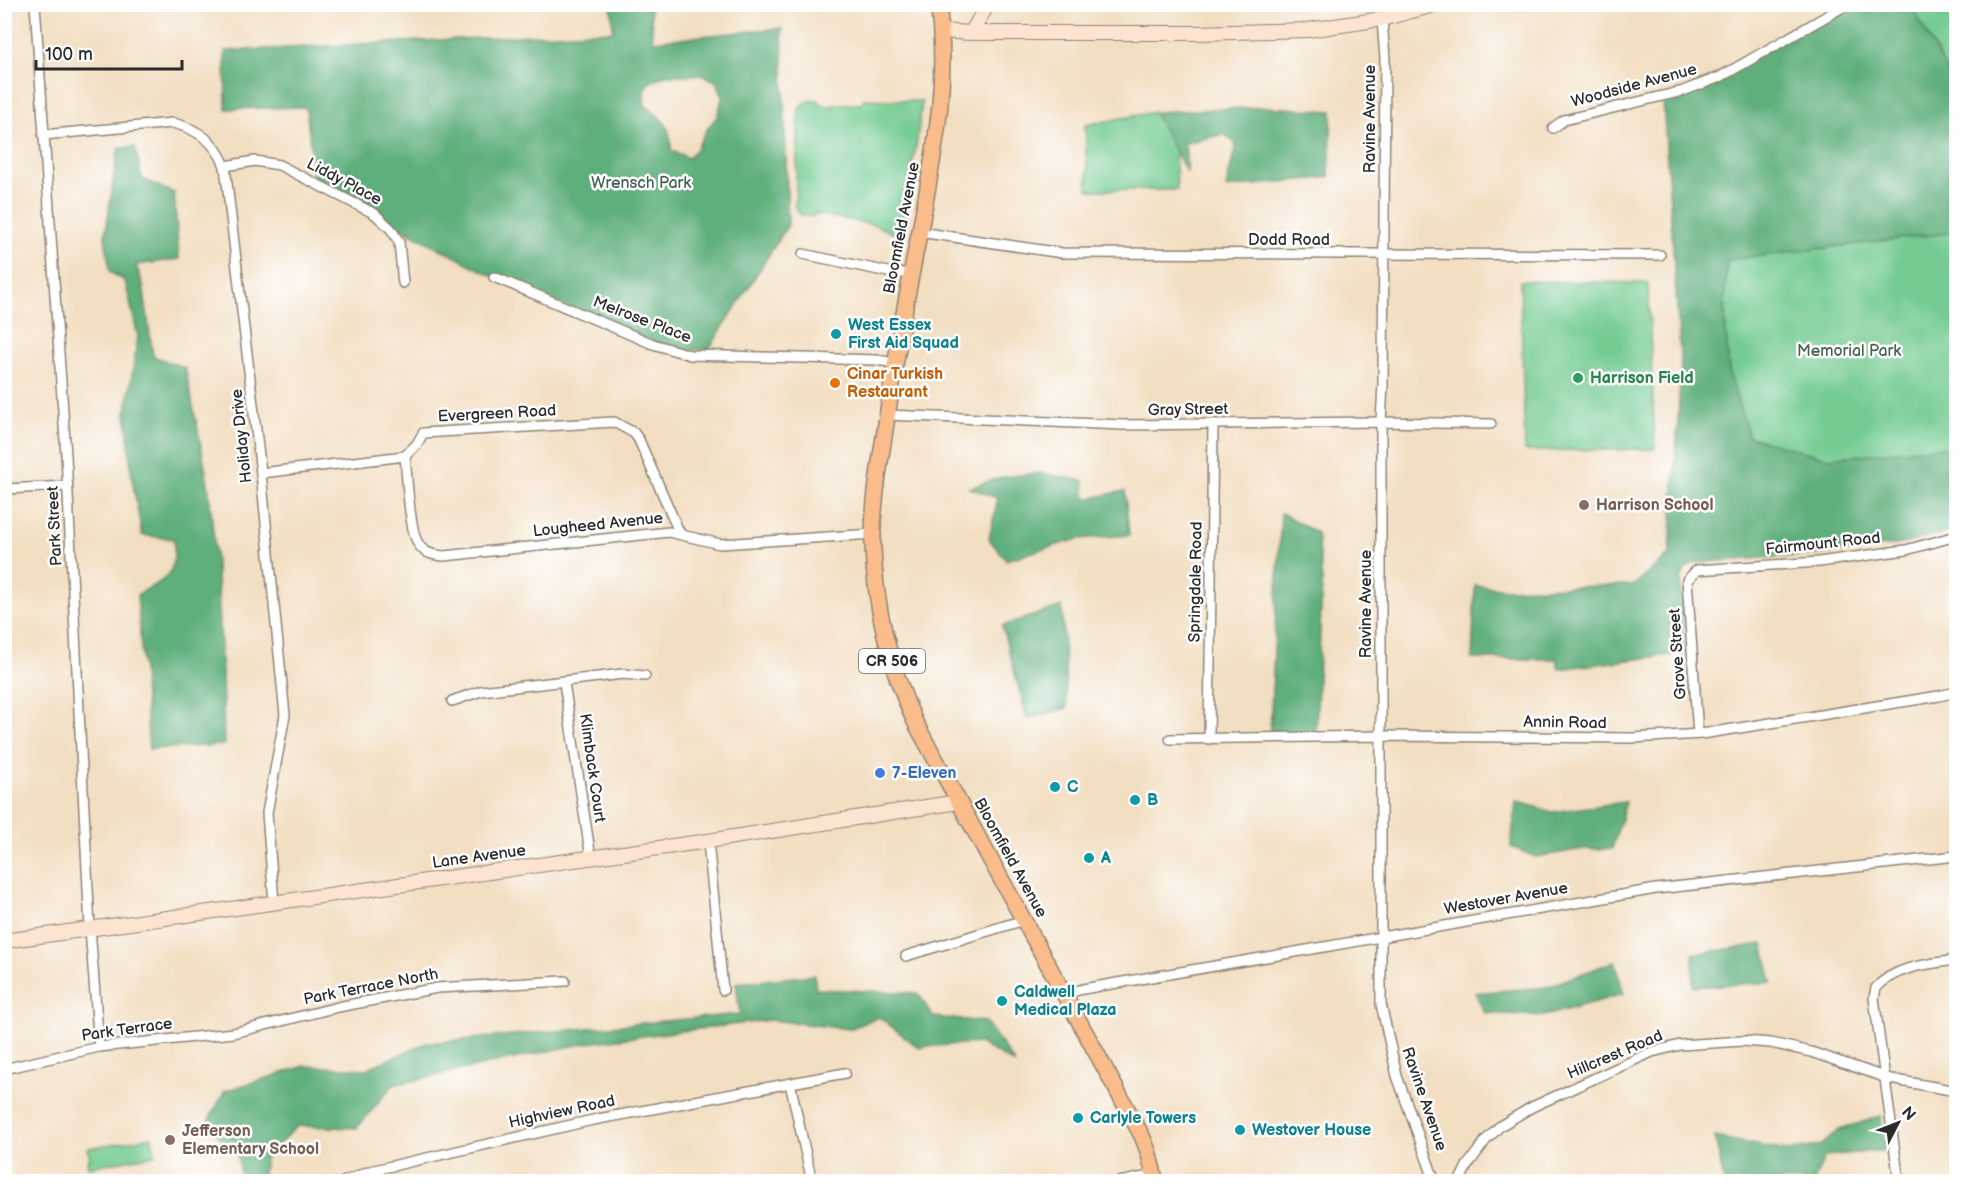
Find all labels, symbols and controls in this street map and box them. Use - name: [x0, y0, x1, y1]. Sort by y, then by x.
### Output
- scale bar: [36, 33, 182, 71]
- text: 100 m: [45, 44, 93, 65]
- street label: Woodside Avenue: [1569, 60, 1699, 112]
- street label: Ravine Avenue: [1361, 64, 1380, 173]
- street label: Liddy Place: [303, 154, 385, 210]
- street label: Bloomfield Avenue: [880, 160, 924, 295]
- park label: Wrensch Park: [591, 174, 691, 193]
- street label: Dodd Road: [1248, 231, 1330, 250]
- street label: Melrose Place: [590, 293, 694, 348]
- place label: West Essex First Aid Squad: [848, 316, 959, 353]
- marker: West Essex First Aid Squad: [829, 327, 843, 341]
- park label: Memorial Park: [1797, 342, 1901, 361]
- place label: Cinar Turkish Restaurant: [847, 365, 943, 402]
- place label: Harrison Field: [1590, 369, 1694, 388]
- marker: Harrison Field: [1571, 371, 1585, 385]
- marker: Cinar Turkish Restaurant: [828, 376, 842, 390]
- street label: Holiday Drive: [228, 388, 256, 484]
- street label: Gray Street: [1148, 400, 1229, 420]
- street label: Evergreen Road: [437, 401, 557, 427]
- street label: Park Street: [43, 485, 67, 566]
- place label: Harrison School: [1596, 496, 1713, 515]
- marker: Harrison School: [1577, 498, 1591, 512]
- street label: Lougheed Avenue: [532, 509, 665, 541]
- street label: Springdale Road: [1185, 521, 1207, 643]
- street label: Fairmount Road: [1764, 529, 1882, 559]
- street label: Ravine Avenue: [1357, 549, 1376, 658]
- street label: Grove Street: [1665, 608, 1691, 700]
- road number: CR 506: [859, 649, 925, 673]
- street label: Klimback Court: [575, 712, 609, 824]
- street label: Annin Road: [1523, 713, 1607, 733]
- place label: 7-Eleven: [892, 764, 956, 783]
- marker: 7-Eleven: [873, 766, 887, 780]
- place label: C: [1067, 778, 1078, 797]
- marker: C: [1048, 780, 1062, 794]
- place label: B: [1147, 791, 1158, 810]
- marker: B: [1128, 793, 1142, 807]
- street label: Bloomfield Avenue: [969, 795, 1051, 922]
- street label: Lane Avenue: [431, 841, 528, 873]
- place label: A: [1100, 849, 1111, 868]
- marker: A: [1082, 851, 1096, 865]
- street label: Westover Avenue: [1443, 879, 1570, 919]
- street label: Park Terrace North: [302, 965, 440, 1009]
- place label: Caldwell Medical Plaza: [1014, 983, 1116, 1020]
- marker: Caldwell Medical Plaza: [995, 994, 1009, 1008]
- street label: Park Terrace: [80, 1014, 174, 1046]
- street label: Hillcrest Road: [1564, 1026, 1666, 1084]
- street label: Ravine Avenue: [1397, 1045, 1451, 1154]
- street label: Highview Road: [507, 1091, 617, 1133]
- north arrow: [1868, 1093, 1928, 1153]
- text: N: [1897, 1103, 1919, 1125]
- place label: Carlyle Towers: [1090, 1109, 1196, 1128]
- marker: Carlyle Towers: [1071, 1111, 1085, 1125]
- place label: Westover House: [1252, 1121, 1371, 1140]
- place label: Jefferson Elementary School: [182, 1122, 319, 1159]
- marker: Westover House: [1233, 1123, 1247, 1137]
- marker: Jefferson Elementary School: [163, 1133, 177, 1147]

